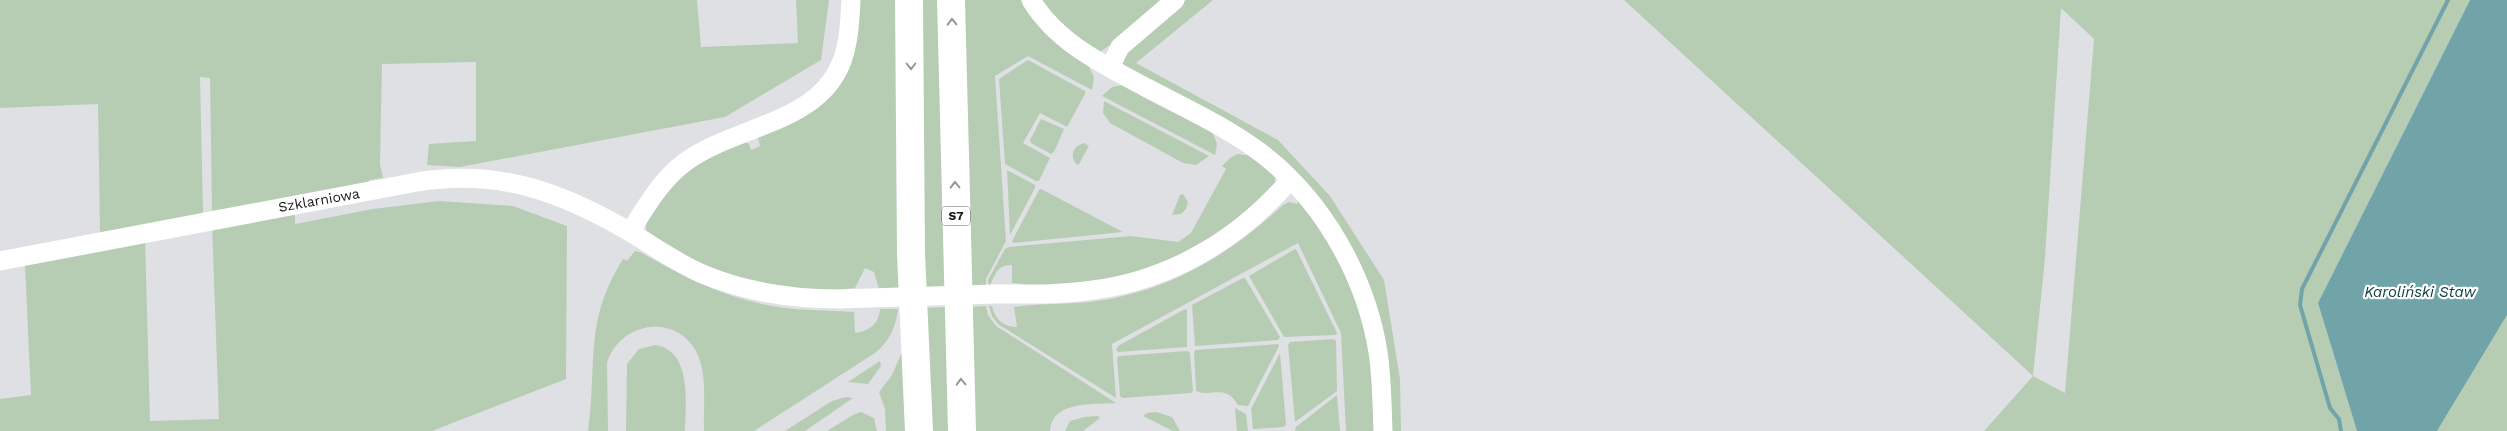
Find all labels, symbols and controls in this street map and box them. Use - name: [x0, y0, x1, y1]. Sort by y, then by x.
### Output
- one-way arrow: [946, 18, 957, 26]
- one-way arrow: [906, 62, 916, 70]
- one-way arrow: [950, 181, 960, 188]
- street label: Szklarniowa: [277, 185, 361, 215]
- road number: S7: [942, 207, 970, 226]
- water label: Karoliński Staw: [2364, 283, 2477, 301]
- one-way arrow: [955, 378, 966, 386]

